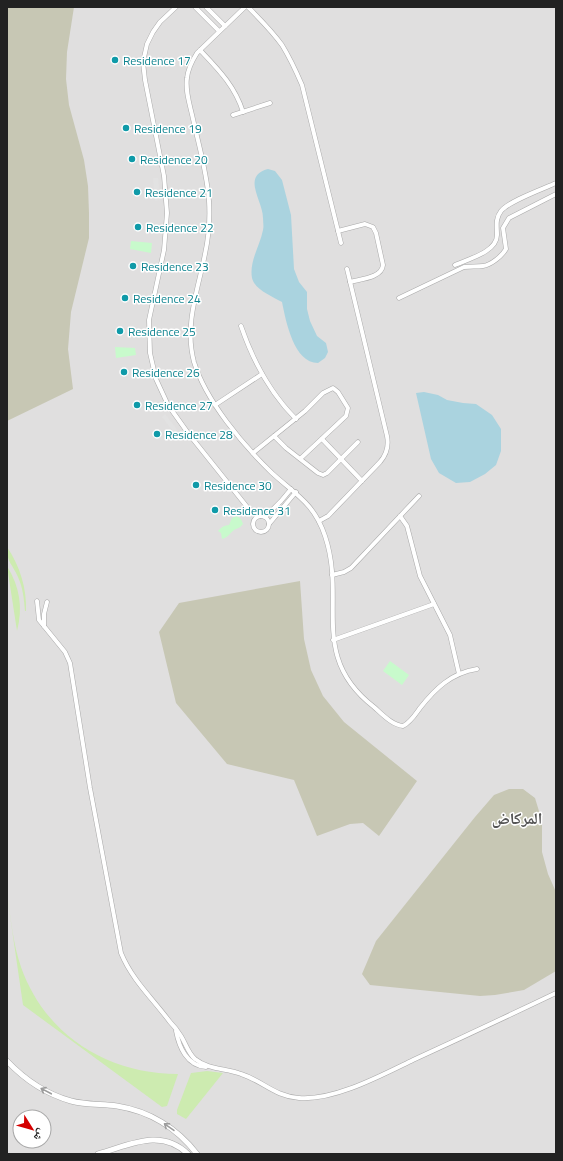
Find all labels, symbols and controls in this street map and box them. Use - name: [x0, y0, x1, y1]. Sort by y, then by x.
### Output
- place label: Residence 17: [123, 51, 191, 70]
- marker: Residence 17: [110, 55, 120, 65]
- place label: Residence 19: [134, 119, 202, 138]
- marker: Residence 19: [121, 123, 131, 133]
- place label: Residence 20: [140, 150, 208, 169]
- marker: Residence 20: [127, 154, 137, 164]
- place label: Residence 21: [145, 183, 213, 202]
- marker: Residence 21: [132, 187, 142, 197]
- place label: Residence 22: [146, 218, 214, 237]
- marker: Residence 22: [133, 222, 143, 232]
- place label: Residence 23: [141, 257, 209, 276]
- marker: Residence 23: [128, 261, 138, 271]
- place label: Residence 24: [133, 289, 201, 308]
- marker: Residence 24: [120, 293, 130, 303]
- place label: Residence 25: [128, 322, 196, 341]
- marker: Residence 25: [115, 326, 125, 336]
- place label: Residence 26: [132, 363, 200, 382]
- marker: Residence 26: [119, 367, 129, 377]
- place label: Residence 27: [145, 396, 213, 415]
- marker: Residence 27: [132, 400, 142, 410]
- place label: Residence 28: [165, 425, 233, 444]
- marker: Residence 28: [152, 429, 162, 439]
- place label: Residence 30: [204, 476, 272, 495]
- marker: Residence 30: [191, 480, 201, 490]
- place label: Residence 31: [223, 501, 291, 520]
- marker: Residence 31: [210, 505, 220, 515]
- district label: المركاض: [492, 806, 542, 830]
- one-way arrow: [40, 1087, 52, 1094]
- north arrow: [12, 1109, 52, 1149]
- one-way arrow: [163, 1123, 174, 1131]
- text: ش: [30, 1126, 50, 1145]

